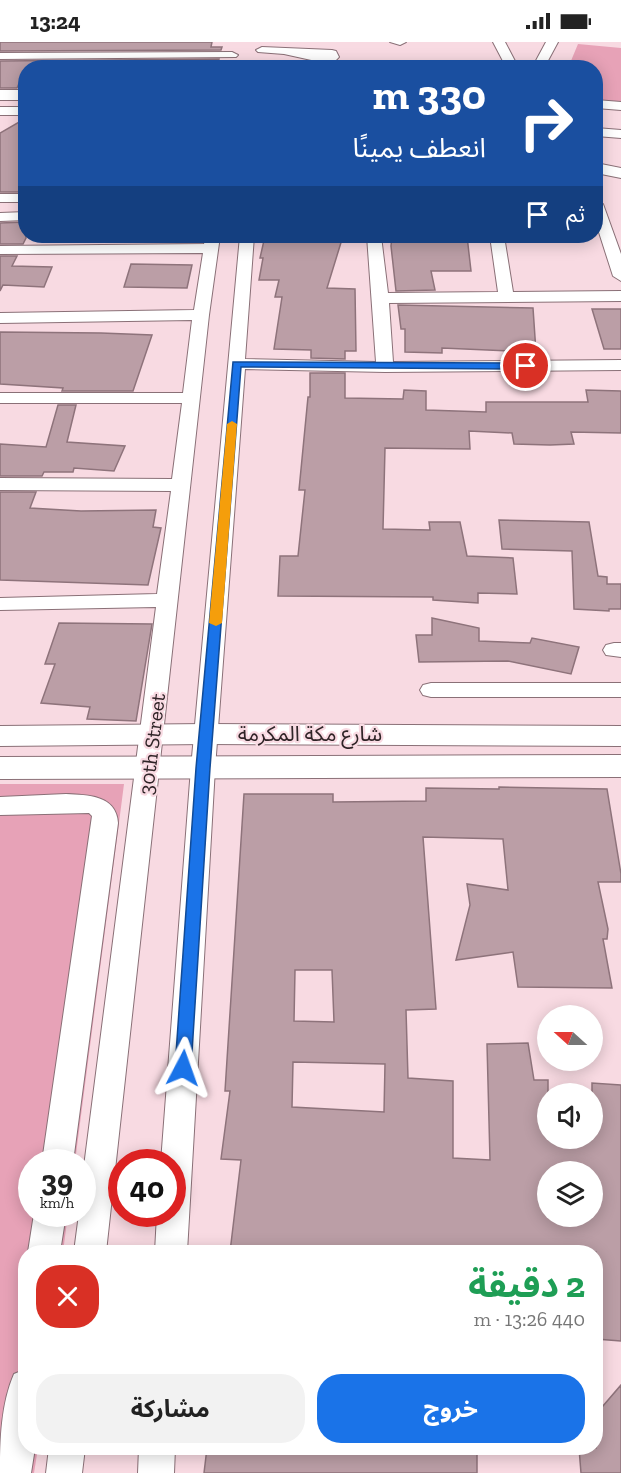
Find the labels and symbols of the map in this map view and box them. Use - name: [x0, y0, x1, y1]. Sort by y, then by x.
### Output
- pin: [500, 340, 551, 391]
- street label: 30th Street: [133, 692, 170, 796]
- street label: شارع مكة المكرمة: [238, 721, 382, 749]
- north arrow: [537, 1005, 603, 1071]
- position arrow: [151, 1036, 215, 1100]
- speed limit sign: 40: [108, 1149, 186, 1227]

